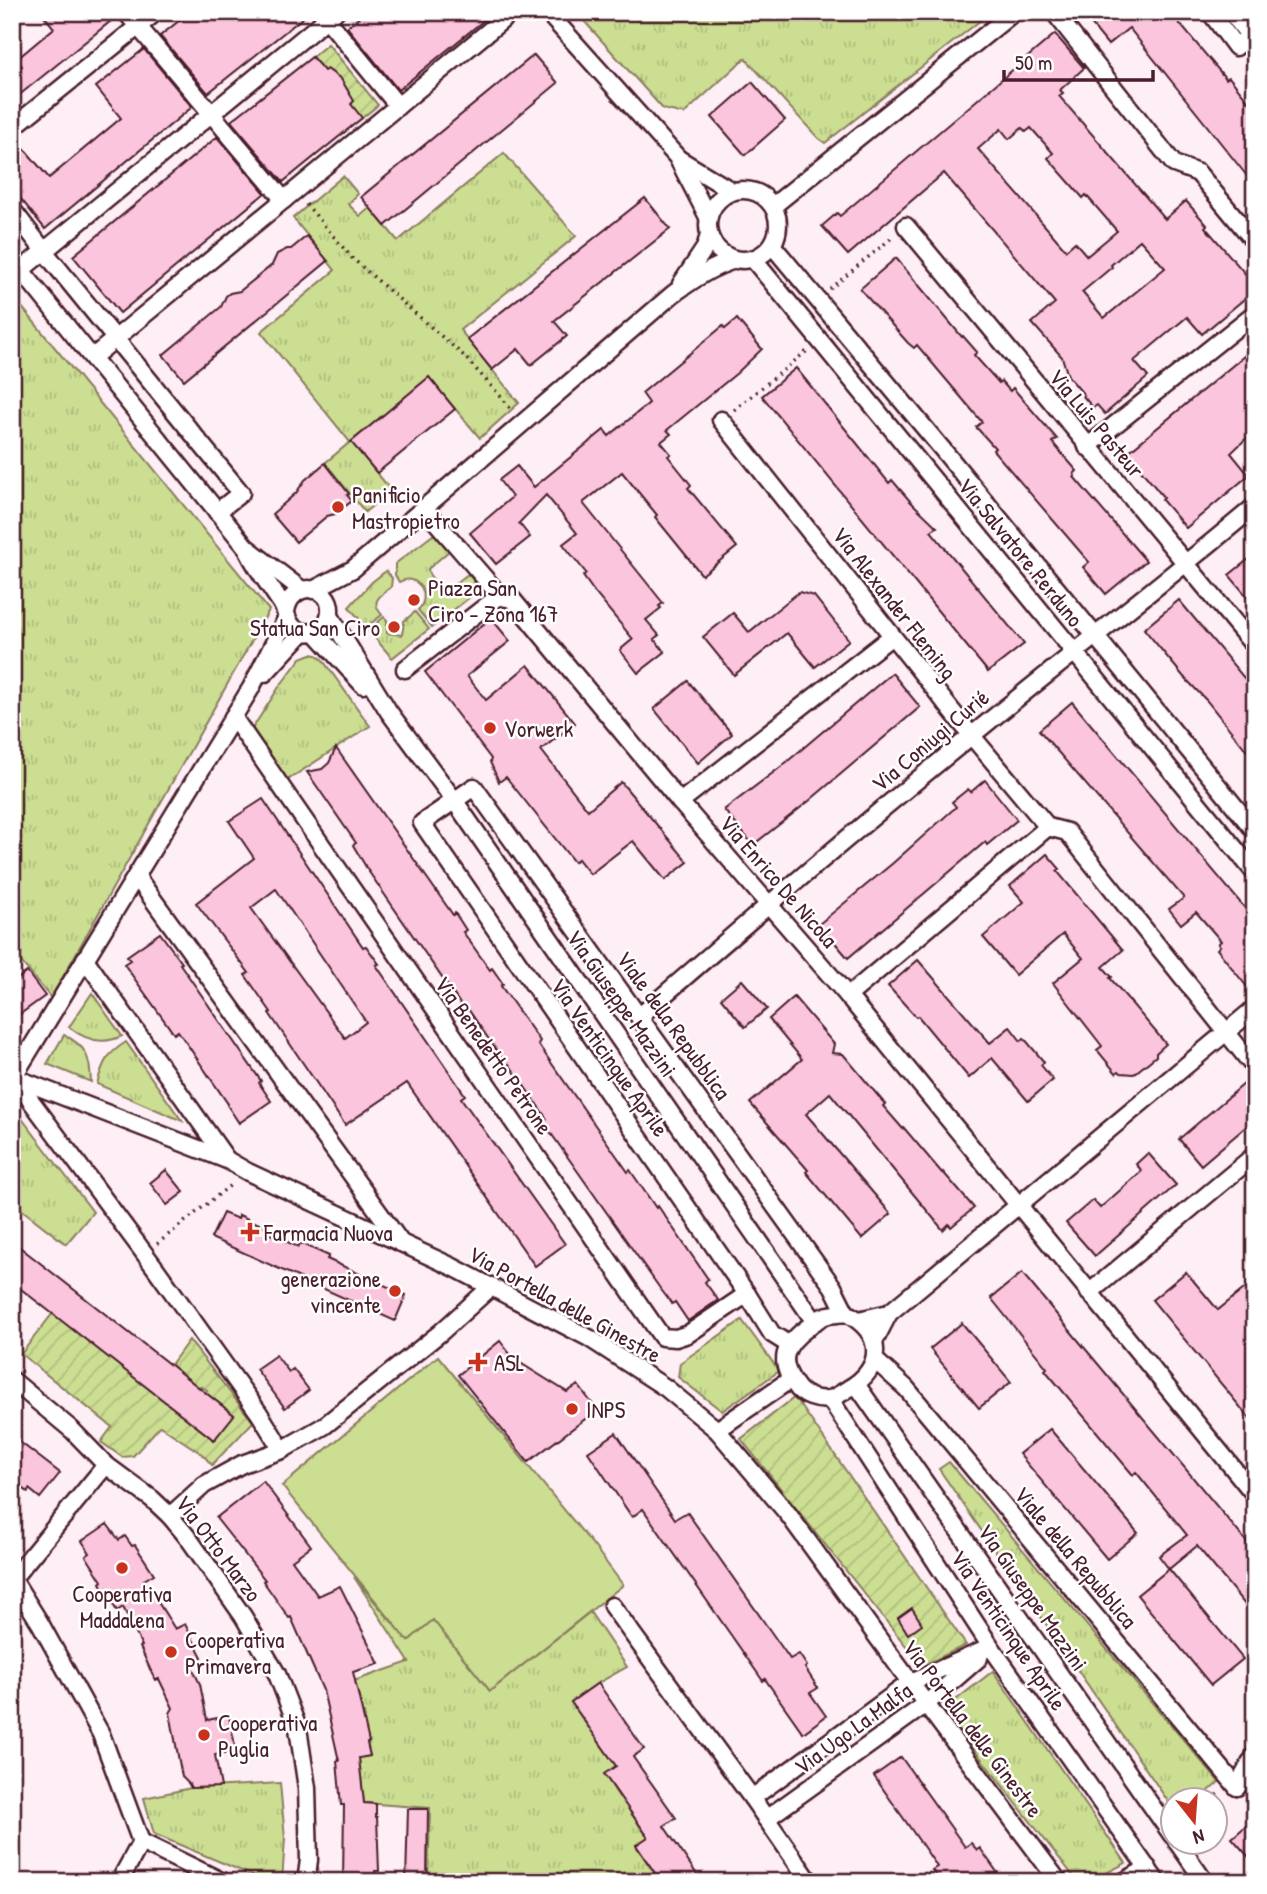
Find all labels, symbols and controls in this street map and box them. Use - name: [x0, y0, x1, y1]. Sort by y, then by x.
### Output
- scale bar: [1004, 38, 1153, 82]
- text: 50 m: [1015, 48, 1052, 77]
- street label: Via Luis Pasteur: [1042, 362, 1152, 484]
- street label: Via Salvatore Perduno: [951, 471, 1091, 633]
- place label: Panificio Mastropietro: [352, 479, 460, 536]
- marker: Panificio Mastropietro: [330, 499, 346, 515]
- street label: Via Alexander Fleming: [825, 520, 965, 686]
- place label: Piazza San Ciro - Zona 167: [428, 572, 558, 629]
- marker: Piazza San Ciro - Zona 167: [406, 592, 422, 608]
- place label: Statua San Ciro: [250, 612, 380, 643]
- marker: Statua San Ciro: [386, 619, 402, 635]
- street label: Via Coniugi Curié: [865, 682, 995, 798]
- place label: Vorwerk: [504, 713, 574, 744]
- marker: Vorwerk: [482, 720, 498, 736]
- street label: Via Enrico De Nicola: [713, 808, 845, 954]
- street label: Via Giuseppe Mazzini: [560, 923, 684, 1083]
- street label: Viale della Repubblica: [609, 944, 739, 1106]
- street label: Via Benedetto Petrone: [428, 969, 560, 1141]
- street label: Via Venticinque Aprile: [544, 971, 676, 1143]
- place label: Farmacia Nuova: [263, 1217, 392, 1248]
- marker: Farmacia Nuova: [242, 1224, 258, 1240]
- street label: Via Portella delle Ginestre: [463, 1238, 667, 1370]
- place label: generazione vincente: [280, 1263, 381, 1320]
- marker: generazione vincente: [387, 1283, 403, 1299]
- place label: ASL: [494, 1347, 524, 1378]
- marker: ASL: [468, 1352, 488, 1372]
- place label: INPS: [586, 1394, 626, 1425]
- marker: INPS: [564, 1401, 580, 1417]
- street label: Viale della Repubblica: [1007, 1479, 1145, 1635]
- street label: Via Otto Marzo: [169, 1488, 269, 1608]
- street label: Via Giuseppe Mazzini: [971, 1517, 1095, 1677]
- street label: Via Venticinque Aprile: [944, 1544, 1074, 1716]
- marker: Cooperativa Maddalena: [114, 1560, 130, 1576]
- place label: Cooperativa Maddalena: [72, 1578, 172, 1635]
- place label: Cooperativa Primavera: [185, 1624, 284, 1681]
- street label: Via Portella delle Ginestre: [896, 1632, 1050, 1824]
- marker: Cooperativa Primavera: [163, 1644, 179, 1660]
- street label: Via Ugo La Malfa: [788, 1675, 918, 1781]
- place label: Cooperativa Puglia: [218, 1707, 317, 1764]
- marker: Cooperativa Puglia: [196, 1727, 212, 1743]
- north arrow: [1158, 1786, 1228, 1856]
- text: N: [1190, 1823, 1208, 1851]

